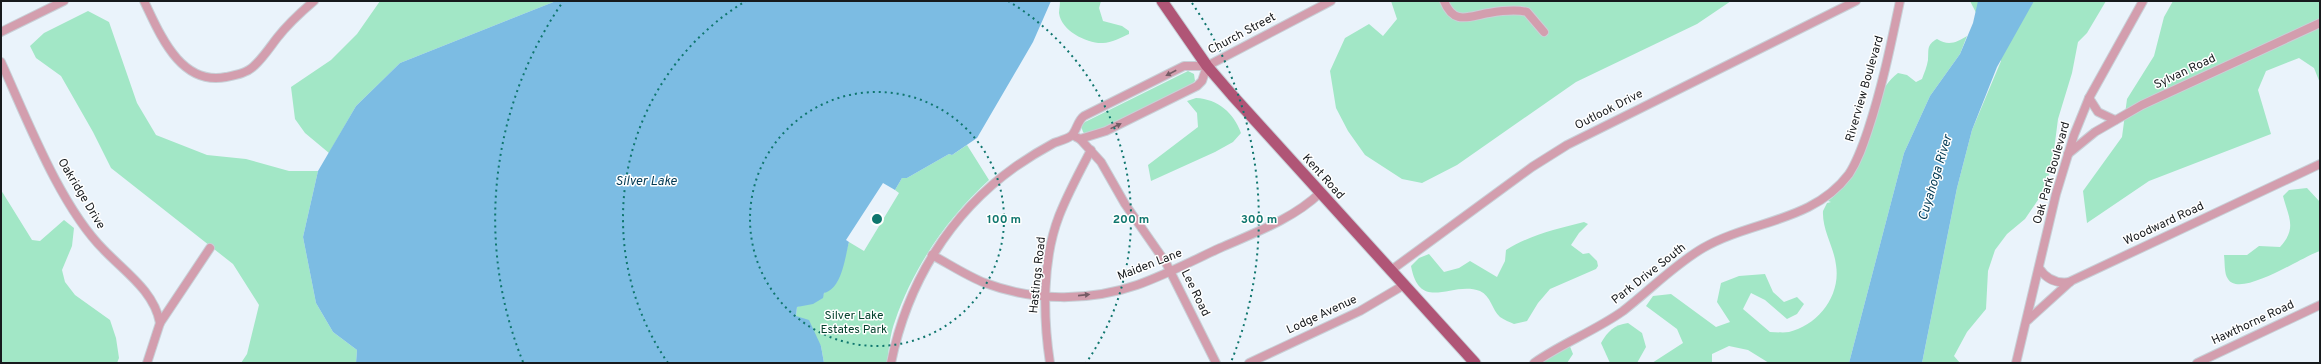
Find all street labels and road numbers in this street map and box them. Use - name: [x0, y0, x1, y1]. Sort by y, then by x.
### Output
- street label: Church Street: [1205, 9, 1279, 59]
- street label: Riverview Boulevard: [1842, 34, 1888, 144]
- street label: Sylvan Road: [2152, 51, 2218, 93]
- street label: Outlook Drive: [1572, 86, 1646, 134]
- street label: Oak Park Boulevard: [2030, 120, 2074, 226]
- street label: Kent Road: [1298, 151, 1348, 203]
- street label: Oakridge Drive: [54, 156, 108, 232]
- street label: Woodward Road: [2121, 198, 2207, 250]
- street label: Hastings Road: [1026, 236, 1050, 314]
- street label: Park Drive South: [1608, 240, 1690, 308]
- street label: Maiden Lane: [1115, 245, 1185, 285]
- street label: Lee Road: [1177, 267, 1213, 319]
- street label: Lodge Avenue: [1284, 292, 1360, 338]
- street label: Hawthorne Road: [2209, 297, 2297, 349]

